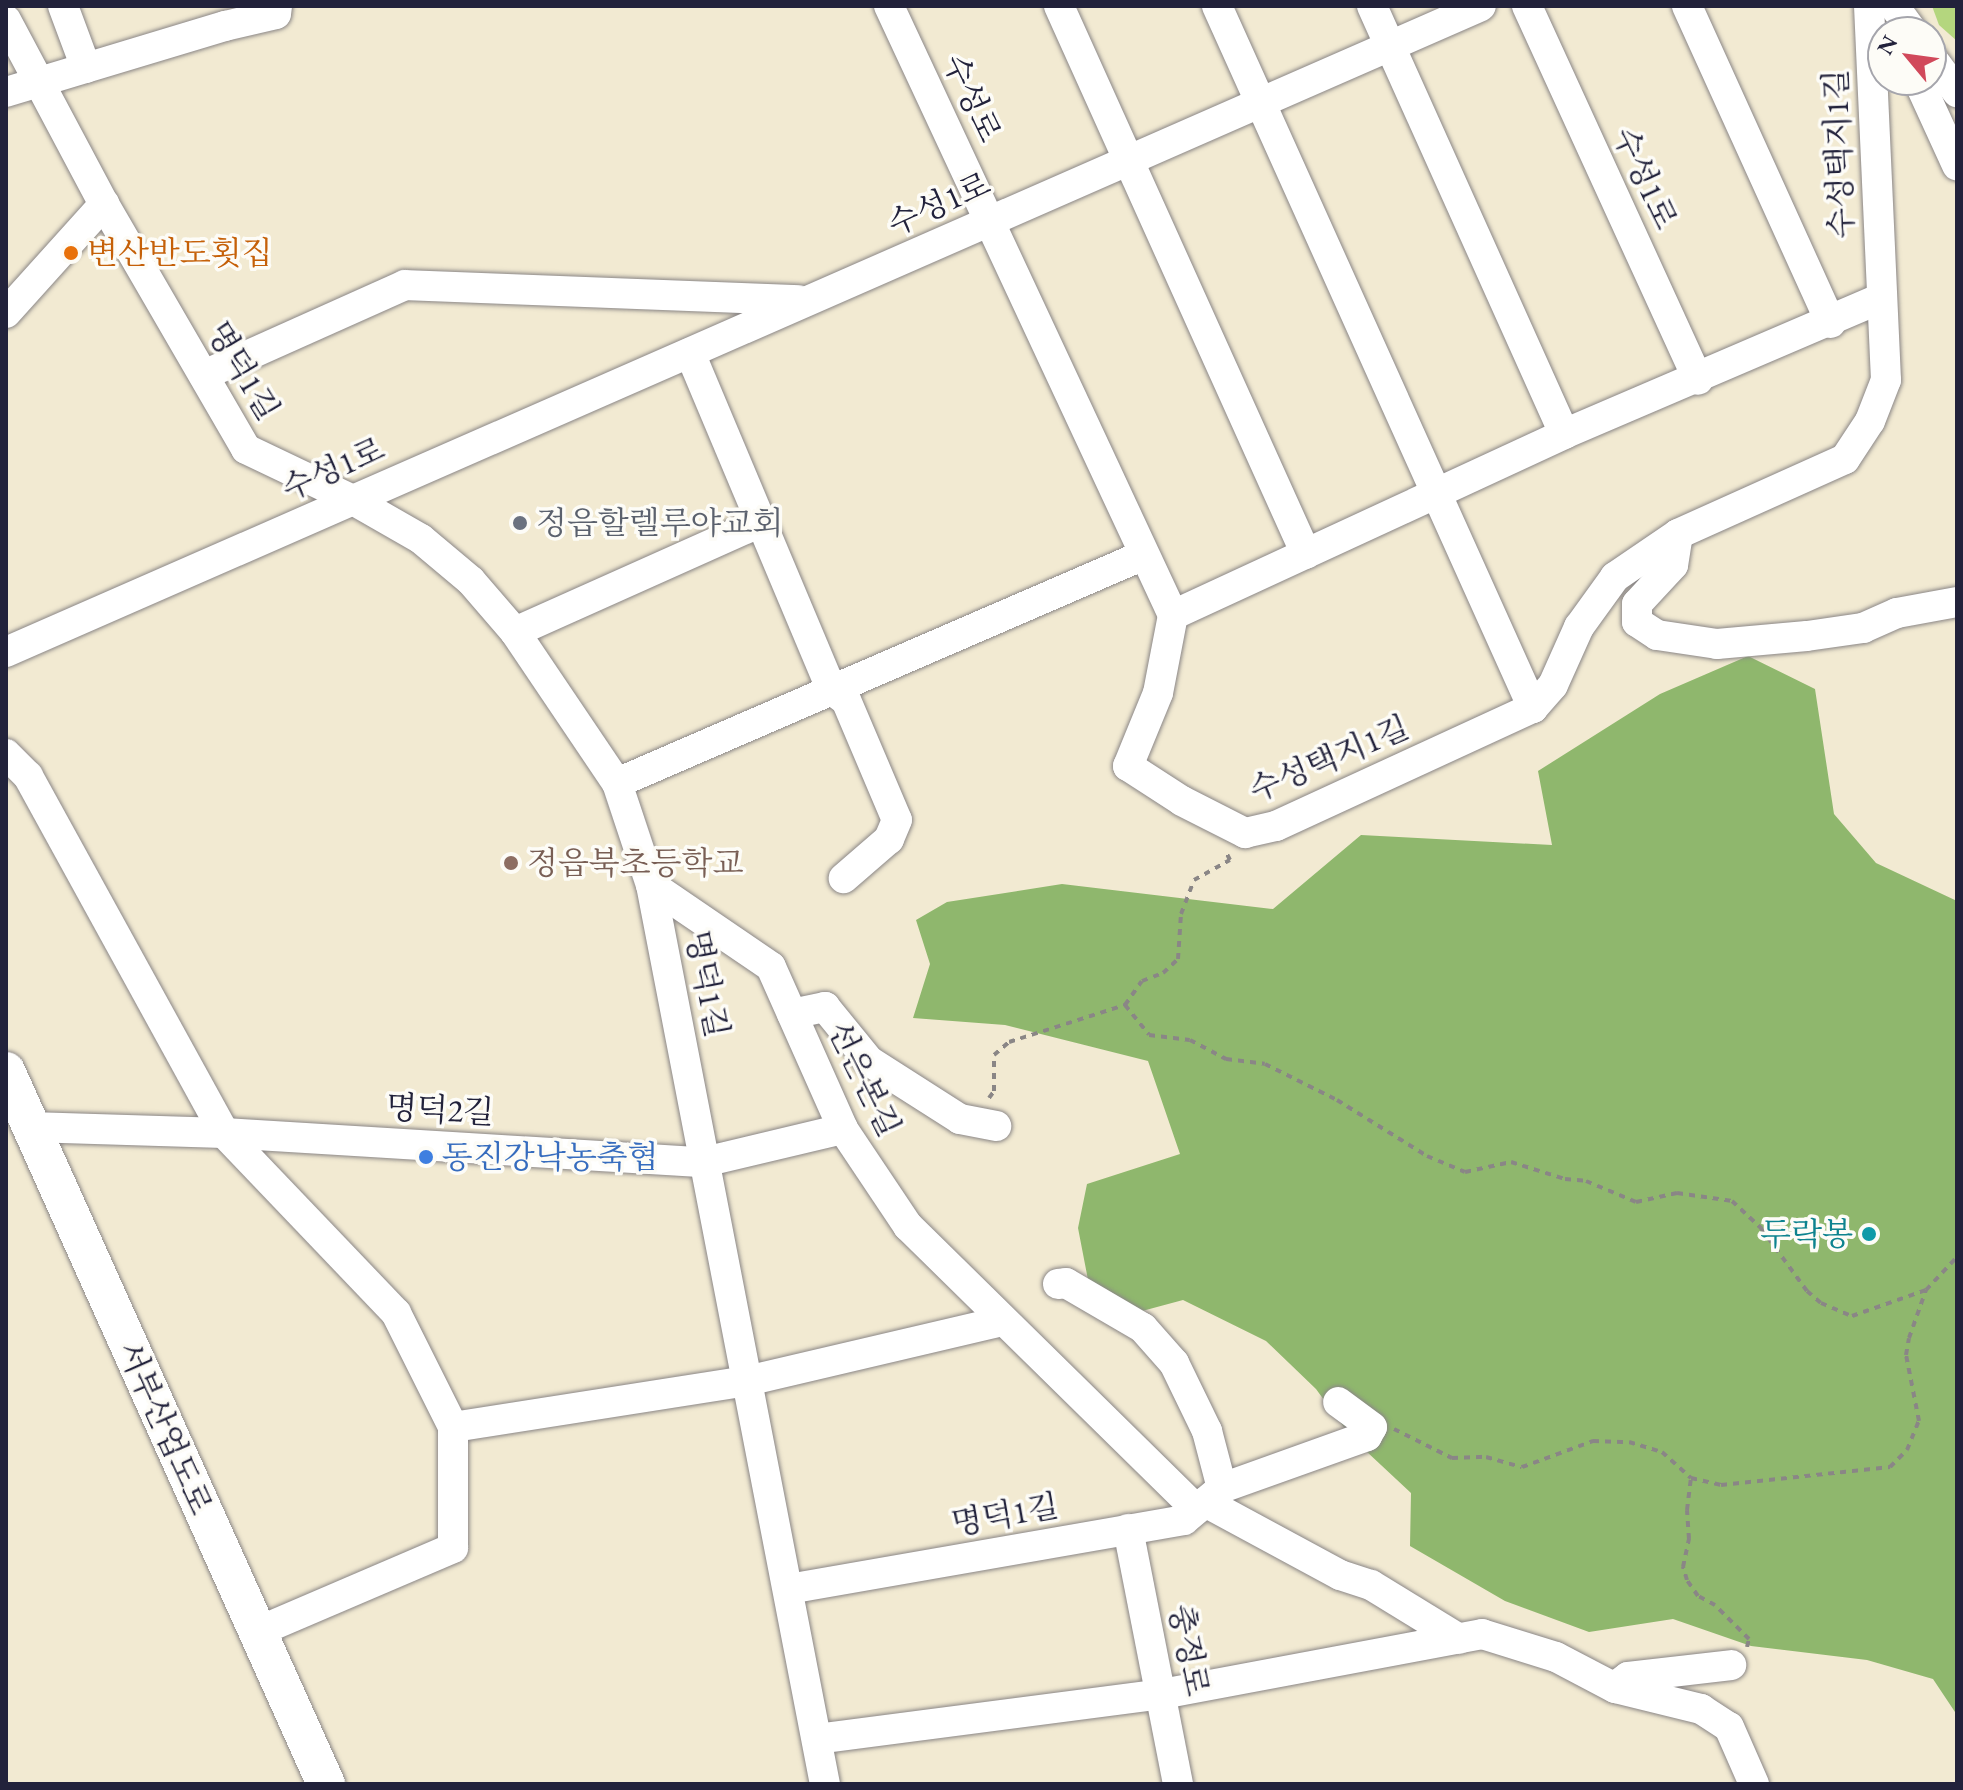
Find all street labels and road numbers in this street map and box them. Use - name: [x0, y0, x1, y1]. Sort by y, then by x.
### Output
- street label: 수성로: [935, 48, 1009, 148]
- street label: 수성택지1길: [1817, 68, 1861, 240]
- street label: 수성1로: [1605, 121, 1685, 235]
- street label: 수성1로: [882, 164, 996, 244]
- street label: 명덕1길: [199, 315, 287, 427]
- street label: 수성1로: [276, 429, 390, 509]
- street label: 수성택지1길: [1243, 708, 1415, 810]
- street label: 명덕1길: [678, 927, 736, 1041]
- street label: 선은본길: [820, 1015, 908, 1143]
- street label: 명덕2길: [385, 1088, 495, 1132]
- street label: 서부산업도로: [110, 1335, 220, 1521]
- street label: 명덕1길: [948, 1487, 1062, 1543]
- street label: 충정로: [1161, 1601, 1217, 1699]

